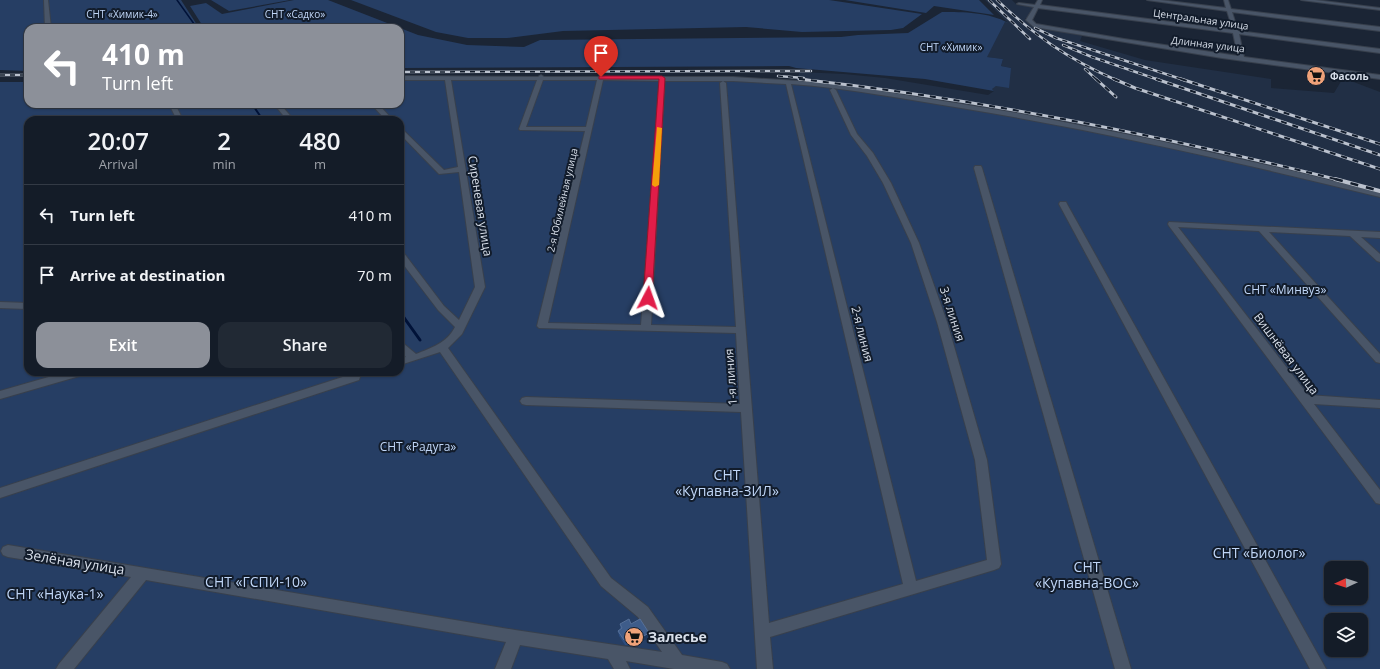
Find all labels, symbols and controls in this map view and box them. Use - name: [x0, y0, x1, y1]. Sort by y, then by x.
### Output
- street label: Центральная улица: [1152, 5, 1250, 33]
- park label: СНТ «Химик-4»: [86, 7, 158, 21]
- park label: СНТ «Садко»: [265, 7, 325, 21]
- street label: Длинная улица: [1170, 33, 1246, 55]
- text: 410 m: [102, 35, 185, 73]
- pin: [584, 36, 618, 77]
- icon: left: [36, 40, 88, 92]
- park label: СНТ «Химик»: [920, 40, 982, 54]
- icon: arrive: [590, 42, 612, 64]
- supermarket icon: Фасоль: [1305, 65, 1327, 87]
- place label: Фасоль: [1330, 69, 1369, 83]
- text: Turn left: [102, 71, 173, 95]
- text: 20:07: [88, 124, 149, 157]
- text: 2: [217, 124, 231, 157]
- text: 480: [299, 124, 340, 157]
- street label: 2-я Юбилейная улица: [543, 147, 581, 253]
- street label: Сиреневая улица: [464, 154, 497, 257]
- text: Arrival: [99, 155, 138, 173]
- text: min: [213, 155, 236, 173]
- text: m: [314, 155, 326, 173]
- icon: left: [36, 204, 58, 226]
- text: Turn left: [70, 205, 135, 225]
- text: 410 m: [348, 205, 392, 225]
- icon: arrive: [36, 264, 58, 286]
- text: Arrive at destination: [70, 265, 225, 285]
- text: 70 m: [357, 265, 392, 285]
- position arrow: [627, 277, 669, 319]
- park label: СНТ «Минвуз»: [1244, 281, 1326, 298]
- street label: 3-я линия: [936, 284, 969, 344]
- street label: 2-я линия: [847, 304, 878, 364]
- street label: Вишнёвая улица: [1250, 309, 1323, 398]
- button: Exit: [36, 322, 210, 368]
- button: Share: [218, 322, 392, 368]
- street label: 1-я линия: [720, 348, 741, 406]
- park label: СНТ «Радуга»: [380, 438, 456, 455]
- park label: СНТ «Купавна-ЗИЛ»: [675, 465, 779, 500]
- park label: СНТ «Биолог»: [1213, 543, 1305, 562]
- street label: Зелёная улица: [24, 544, 126, 579]
- park label: СНТ «Купавна-ВОС»: [1035, 557, 1139, 592]
- north arrow: [1324, 561, 1368, 605]
- map controls: [1324, 561, 1368, 657]
- park label: СНТ «ГСПИ-10»: [205, 572, 307, 591]
- park label: СНТ «Наука-1»: [6, 584, 104, 603]
- button: layers: [1324, 613, 1368, 657]
- supermarket icon: Залесье: [623, 626, 645, 648]
- place label: Залесье: [648, 627, 707, 646]

